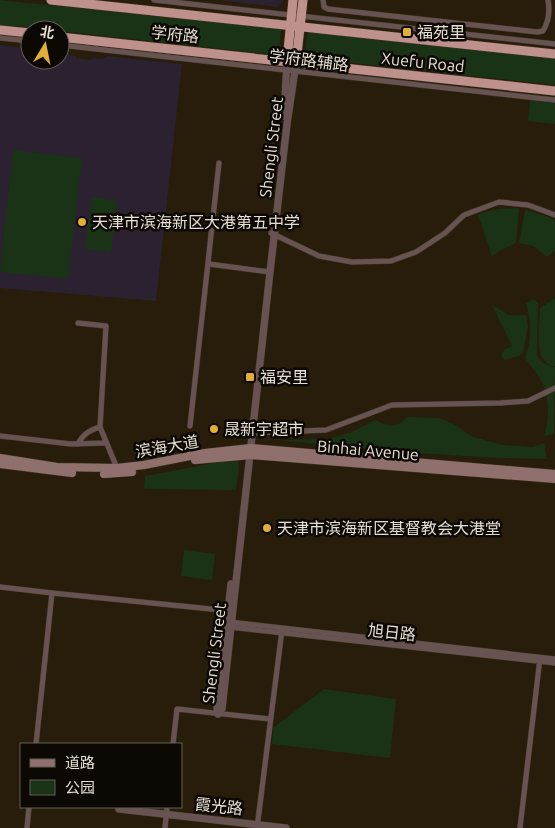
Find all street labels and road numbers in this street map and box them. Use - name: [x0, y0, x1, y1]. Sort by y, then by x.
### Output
- street label: 学府路: [150, 23, 200, 45]
- street label: 学府路辅路: [268, 46, 350, 74]
- street label: Xuefu Road: [381, 49, 465, 75]
- street label: Shengli Street: [256, 95, 286, 198]
- street label: 滨海大道: [134, 432, 200, 460]
- street label: Binhai Avenue: [316, 437, 420, 463]
- street label: Shengli Street: [199, 601, 229, 704]
- street label: 旭日路: [367, 621, 417, 643]
- street label: 霞光路: [194, 795, 244, 817]

